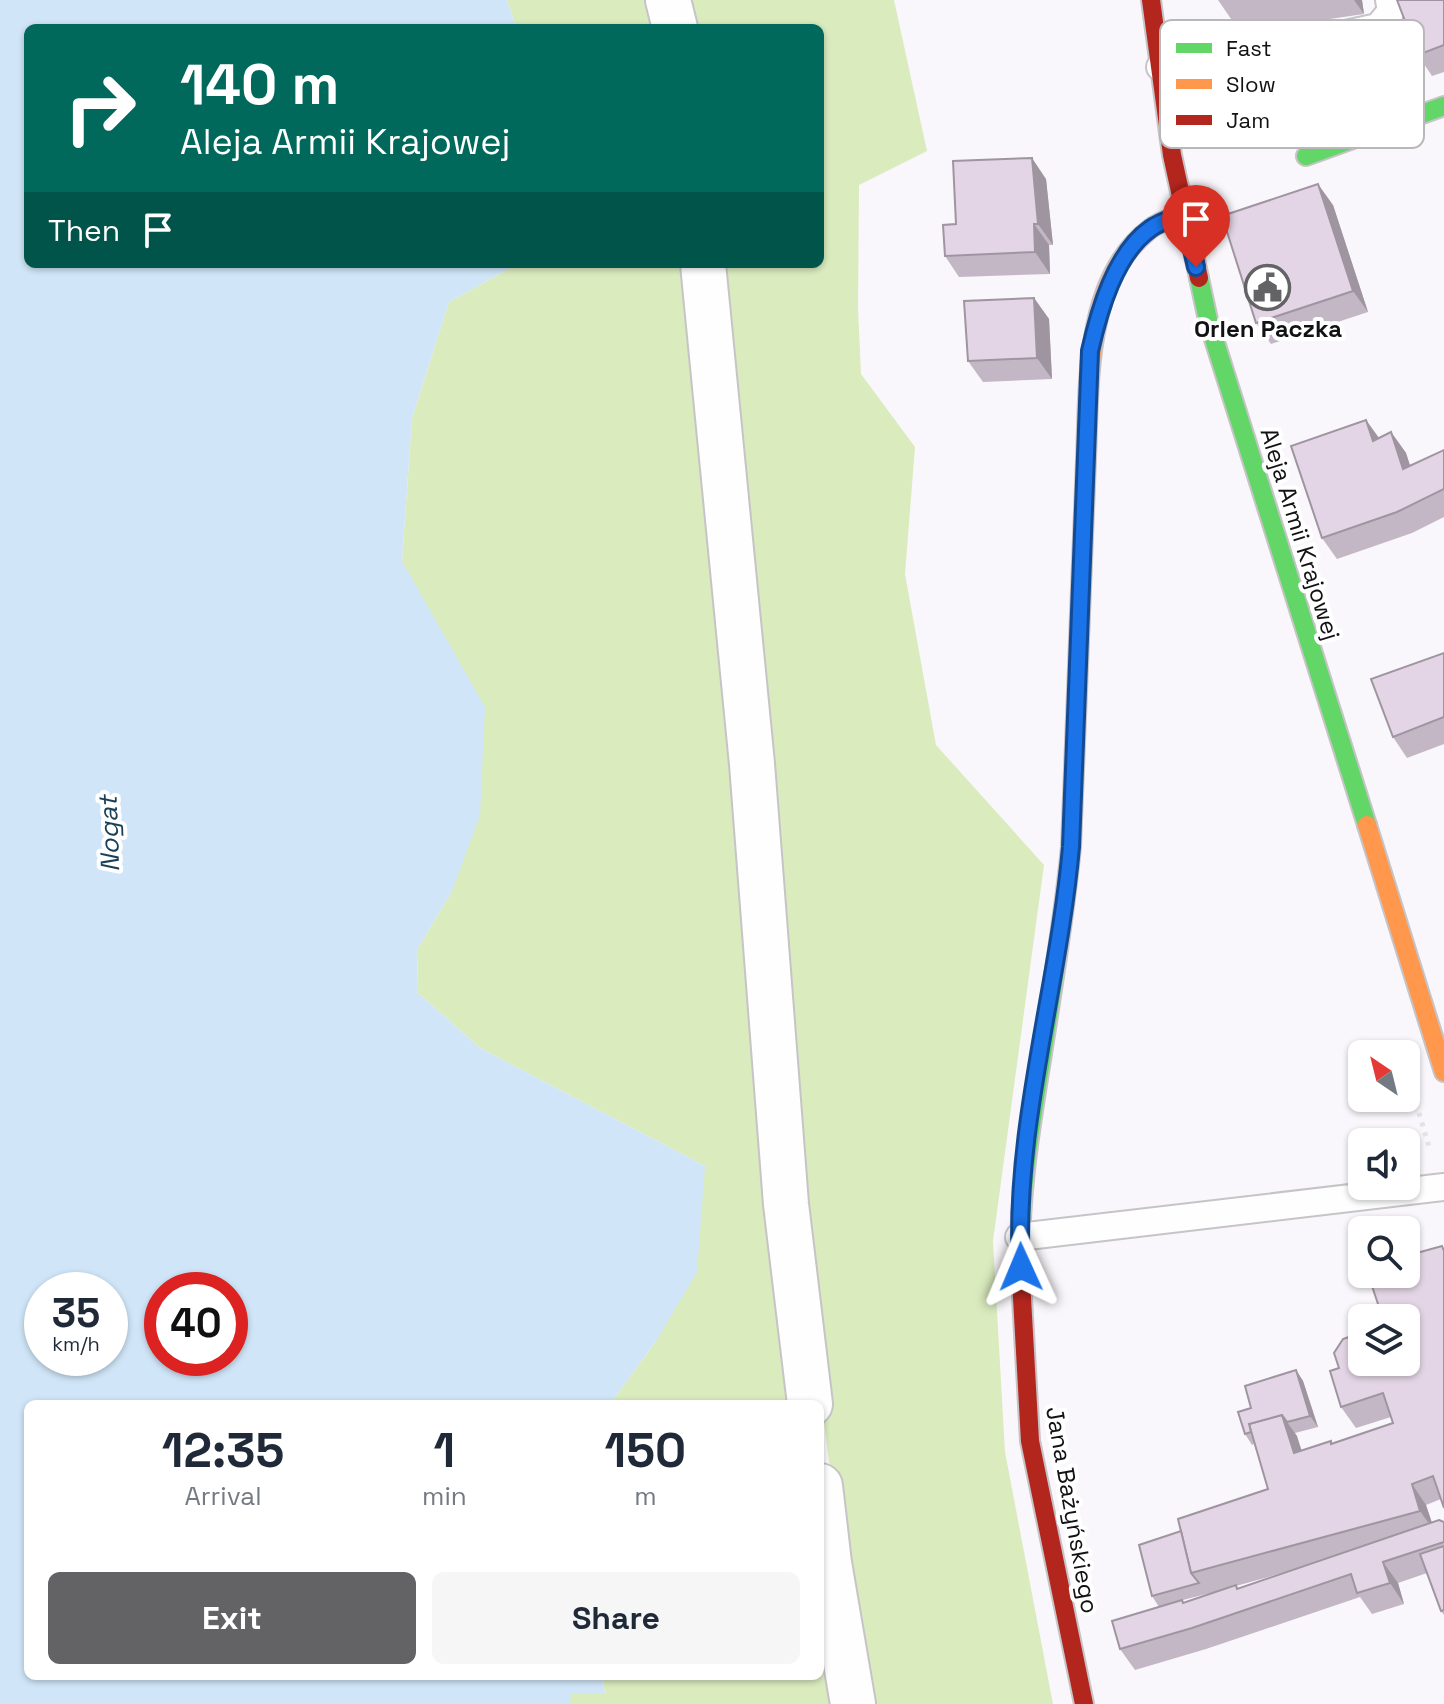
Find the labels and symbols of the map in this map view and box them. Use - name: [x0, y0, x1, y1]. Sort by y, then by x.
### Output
- legend: [1160, 20, 1424, 148]
- text: Fast: [1226, 34, 1272, 62]
- text: Slow: [1226, 70, 1276, 98]
- text: Jam: [1226, 106, 1270, 134]
- pin: [1162, 185, 1230, 267]
- public building icon: Orlen Paczka: [1244, 263, 1292, 311]
- place label: Orlen Paczka: [1194, 313, 1342, 344]
- street label: Aleja Armii Krajowej: [1253, 424, 1347, 644]
- water label: Nogat: [91, 793, 127, 873]
- north arrow: [1348, 1040, 1420, 1112]
- position arrow: [979, 1225, 1063, 1309]
- speed limit sign: 40: [144, 1272, 248, 1376]
- street label: Jana Bażyńskiego: [1039, 1404, 1106, 1616]

